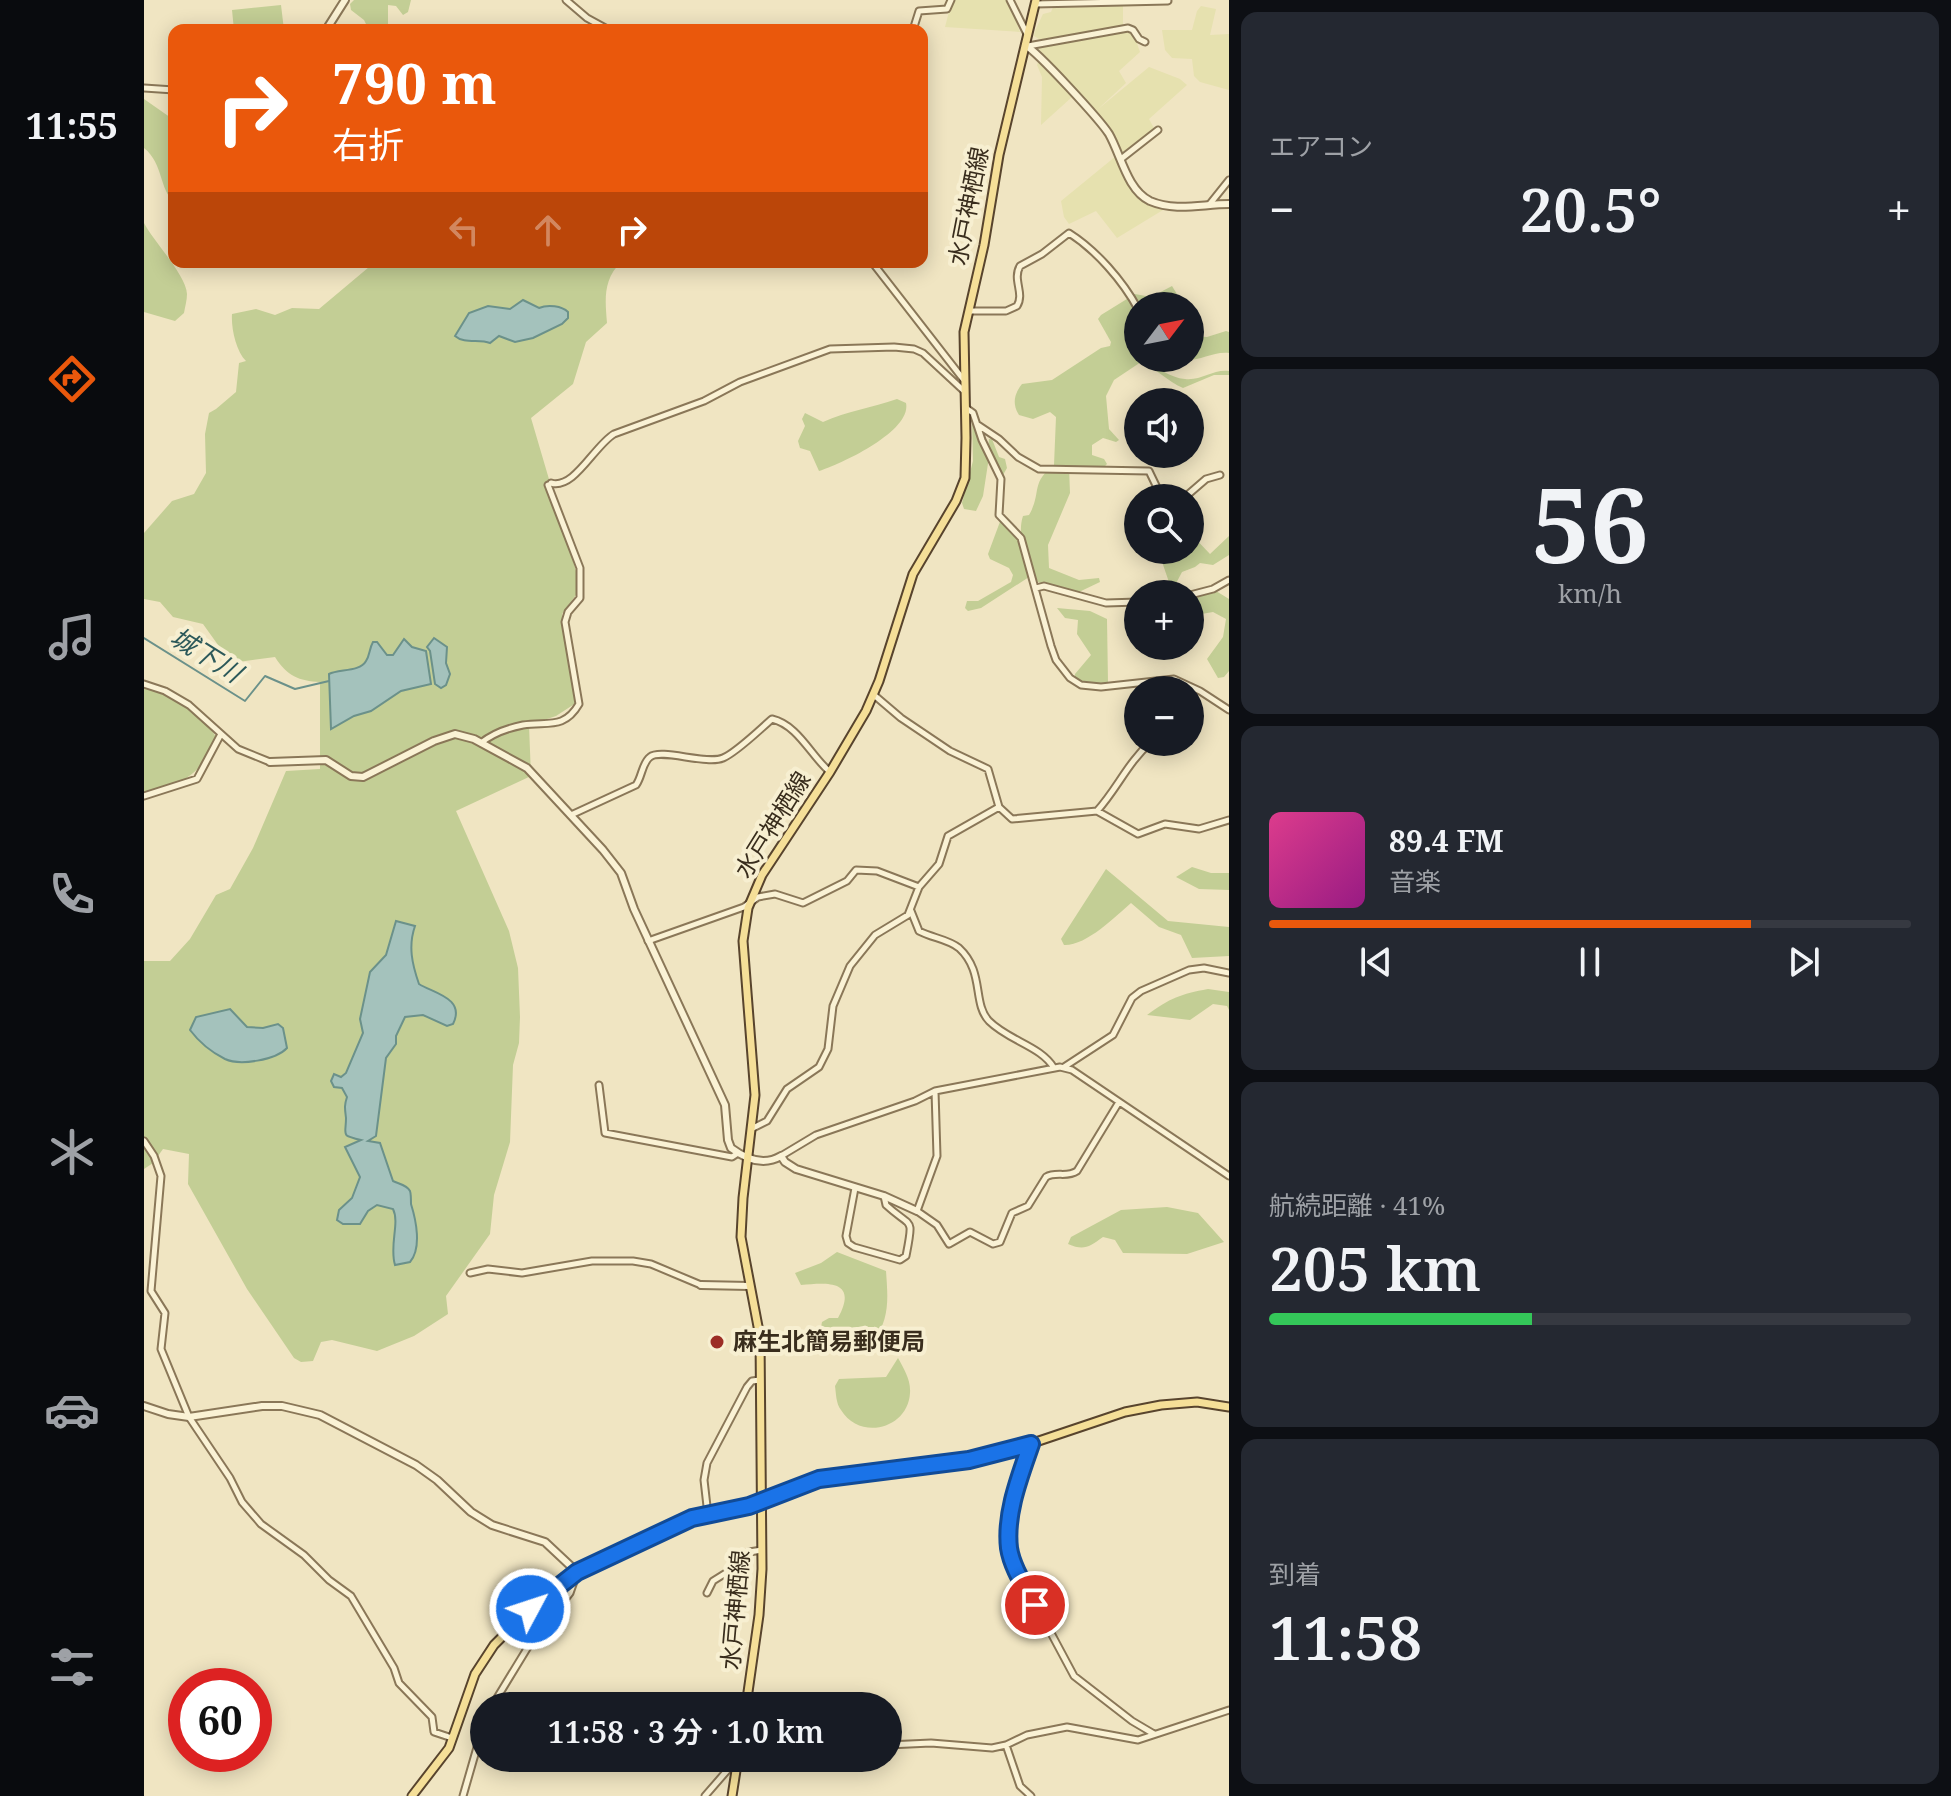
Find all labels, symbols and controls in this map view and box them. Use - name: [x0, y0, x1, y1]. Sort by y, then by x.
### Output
- text: 790 m: [332, 44, 497, 120]
- icon: right: [200, 56, 304, 160]
- text: 11:55: [26, 101, 118, 150]
- text: 右折: [332, 120, 404, 169]
- text: エアコン: [1269, 128, 1373, 164]
- street label: 水戸神栖線: [940, 144, 995, 268]
- text: 20.5°: [1519, 168, 1661, 250]
- text: −: [1269, 179, 1294, 239]
- text: +: [1886, 179, 1911, 239]
- icon: left: [442, 208, 486, 252]
- icon: ahead: [526, 208, 570, 252]
- icon: right: [610, 208, 654, 252]
- north arrow: [1124, 292, 1204, 372]
- map controls: [1124, 292, 1204, 756]
- icon: directions: [44, 351, 100, 407]
- button: sound: [1124, 388, 1204, 468]
- text: 56: [1531, 452, 1649, 593]
- button: search: [1124, 484, 1204, 564]
- text: km/h: [1558, 575, 1622, 611]
- button: +: [1124, 580, 1204, 660]
- icon: music: [44, 609, 100, 665]
- water label: 城下川: [164, 618, 252, 692]
- button: −: [1124, 676, 1204, 756]
- street label: 水戸神栖線: [726, 765, 818, 884]
- text: 89.4 FM: [1389, 820, 1504, 861]
- text: 音楽: [1389, 863, 1441, 899]
- icon: phone: [44, 866, 100, 922]
- icon: previous: [1354, 940, 1398, 984]
- icon: pause: [1568, 940, 1612, 984]
- icon: next: [1782, 940, 1826, 984]
- icon: climate: [44, 1124, 100, 1180]
- text: 航続距離 · 41%: [1269, 1187, 1445, 1223]
- text: 205 km: [1269, 1227, 1481, 1309]
- place label: 麻生北簡易郵便局: [733, 1324, 925, 1357]
- marker: 麻生北簡易郵便局: [708, 1333, 726, 1351]
- icon: car: [44, 1382, 100, 1438]
- street label: 水戸神栖線: [713, 1549, 756, 1671]
- text: 到着: [1269, 1556, 1321, 1592]
- position arrow: [488, 1567, 572, 1651]
- pin: [1001, 1571, 1069, 1639]
- icon: arrive: [1013, 1583, 1057, 1627]
- text: 11:58: [1269, 1596, 1422, 1678]
- icon: filters: [44, 1639, 100, 1695]
- speed limit sign: 60: [168, 1668, 272, 1772]
- text: 11:58 · 3 分 · 1.0 km: [548, 1711, 824, 1752]

